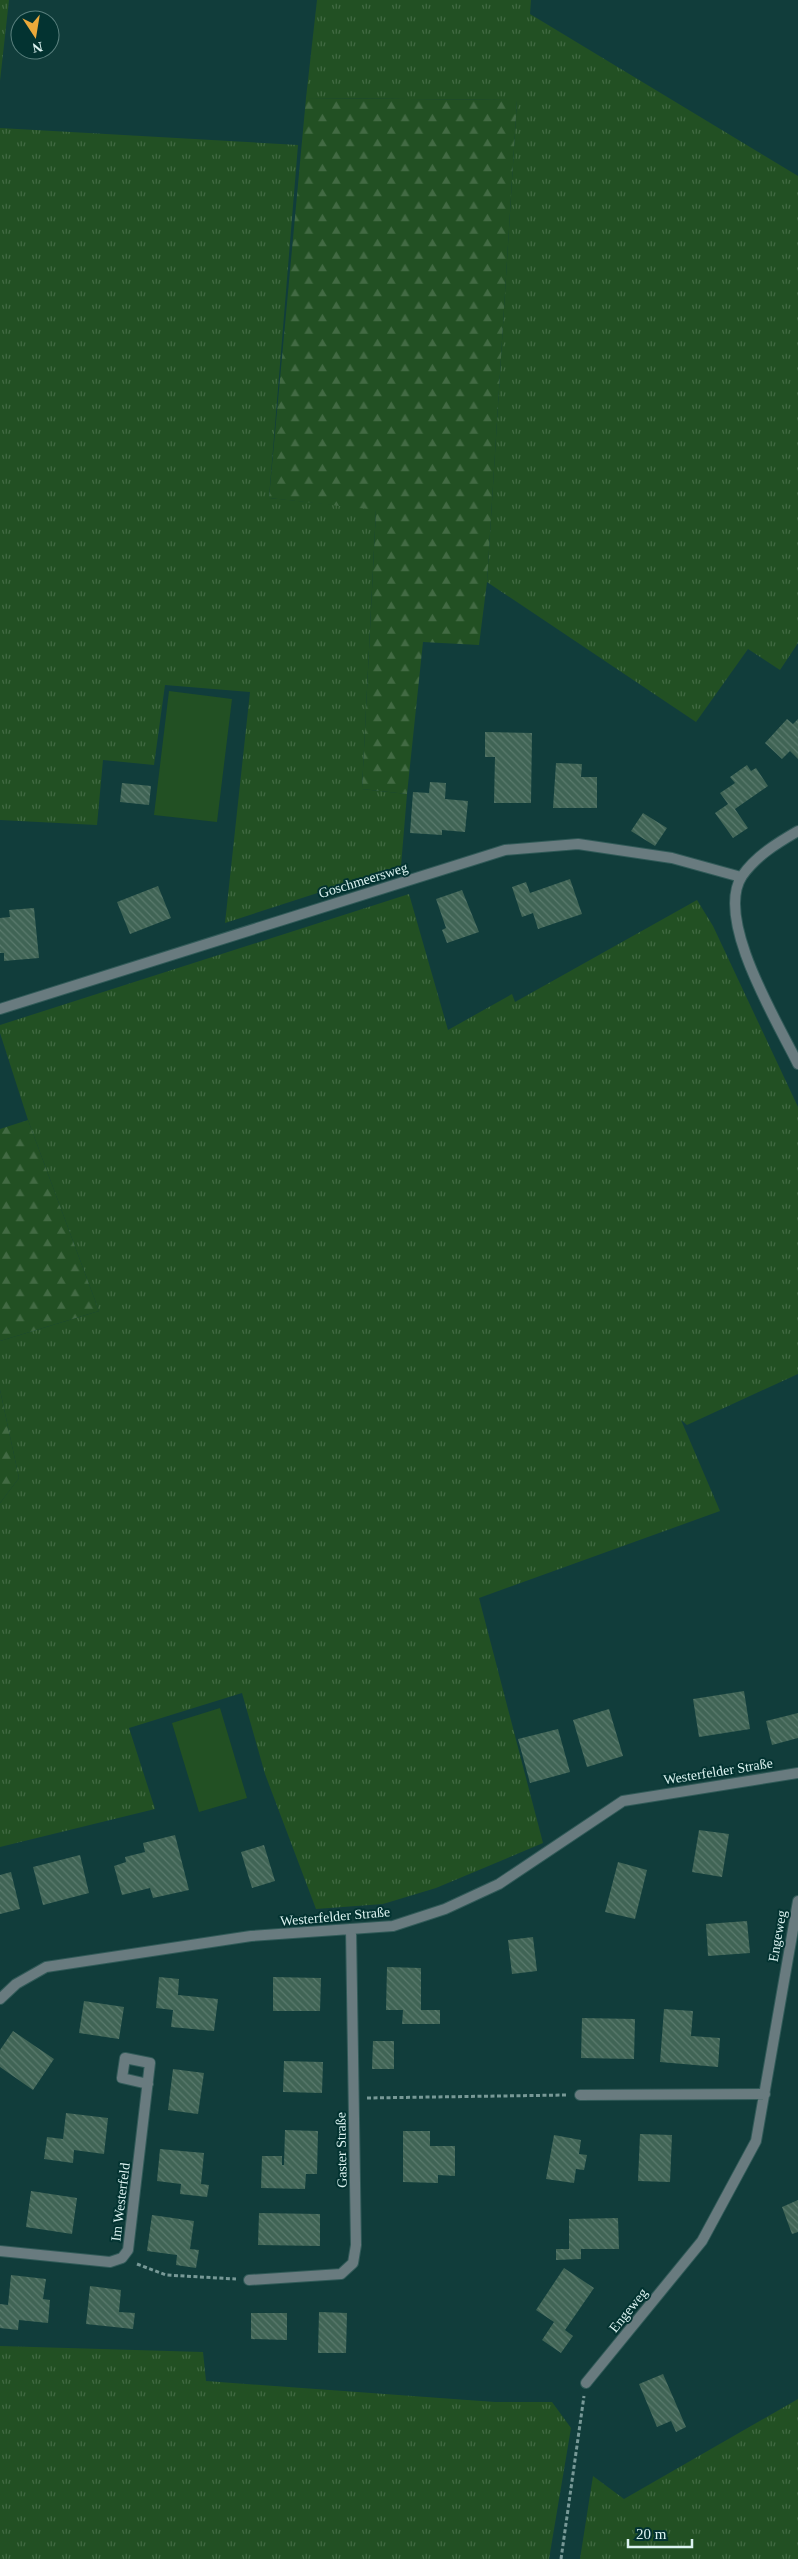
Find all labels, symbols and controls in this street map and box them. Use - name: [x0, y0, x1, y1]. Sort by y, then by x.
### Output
- north arrow: [10, 10, 60, 60]
- text: N: [31, 39, 44, 56]
- street label: Goschmeersweg: [317, 860, 410, 901]
- street label: Westerfelder Straße: [662, 1755, 774, 1788]
- street label: Westerfelder Straße: [279, 1904, 391, 1929]
- street label: Engeweg: [766, 1909, 789, 1963]
- street label: Gaster Straße: [333, 2112, 350, 2188]
- street label: Im Westerfeld: [108, 2162, 133, 2242]
- street label: Engeweg: [606, 2285, 651, 2335]
- scale bar: [628, 2516, 692, 2548]
- text: 20 m: [636, 2526, 667, 2542]

